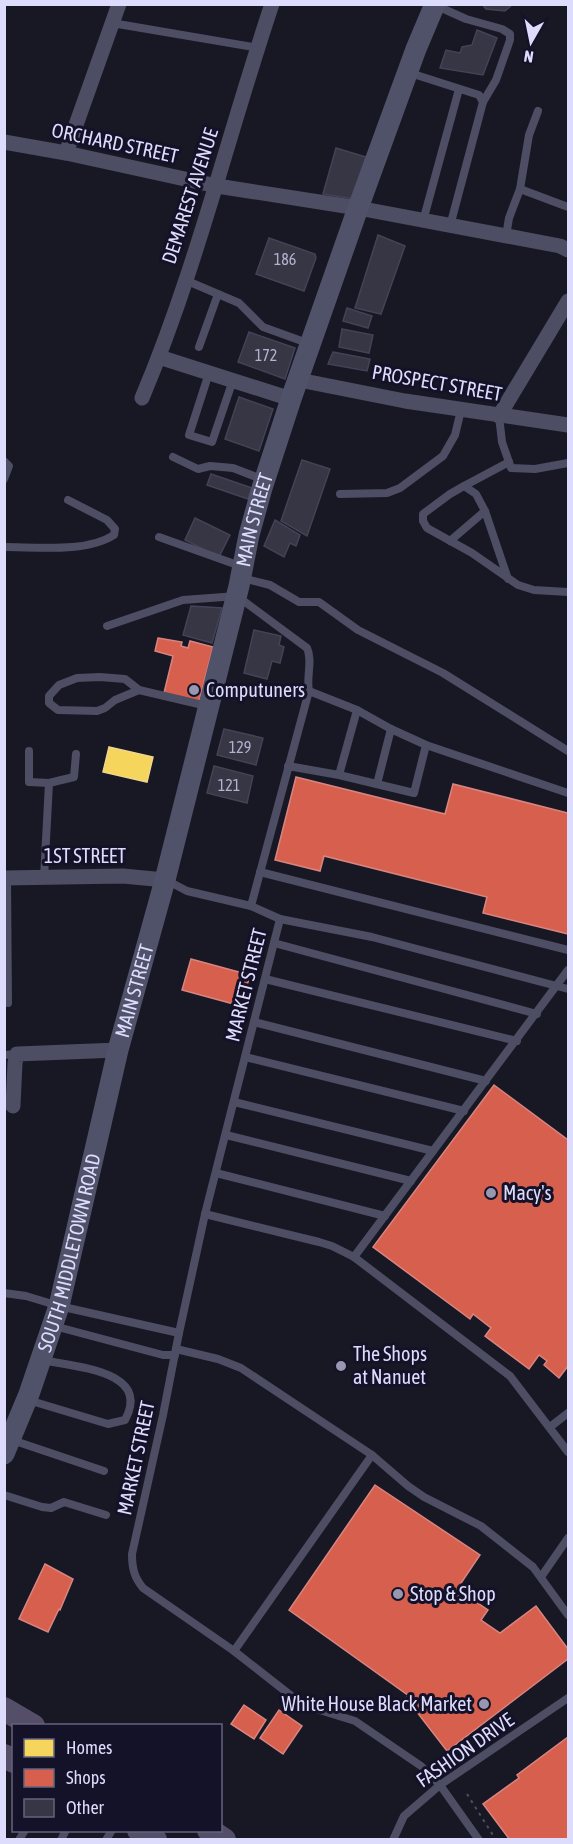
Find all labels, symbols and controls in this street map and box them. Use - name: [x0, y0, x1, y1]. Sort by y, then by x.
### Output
- north arrow: [501, 12, 561, 72]
- text: N: [523, 47, 535, 66]
- street label: ORCHARD STREET: [50, 118, 181, 167]
- street label: DEMAREST AVENUE: [157, 125, 222, 267]
- house number: 186: [274, 250, 296, 268]
- house number: 172: [255, 346, 277, 364]
- street label: PROSPECT STREET: [370, 360, 504, 405]
- street label: MAIN STREET: [231, 470, 277, 569]
- place label: Computuners: [206, 678, 305, 701]
- marker: Computuners: [187, 683, 201, 697]
- house number: 129: [229, 738, 251, 756]
- house number: 121: [218, 776, 240, 794]
- street label: 1ST STREET: [44, 844, 126, 867]
- street label: MARKET STREET: [220, 926, 271, 1044]
- street label: MAIN STREET: [110, 941, 158, 1040]
- street label: SOUTH MIDDLETOWN ROAD: [32, 1151, 105, 1355]
- place label: Macy's: [503, 1181, 552, 1204]
- marker: Macy's: [484, 1186, 498, 1200]
- place label: The Shops at Nanuet: [353, 1342, 427, 1388]
- marker: The Shops at Nanuet: [334, 1359, 348, 1373]
- street label: MARKET STREET: [112, 1399, 159, 1517]
- place label: Stop & Shop: [410, 1582, 496, 1605]
- marker: Stop & Shop: [391, 1587, 405, 1601]
- place label: White House Black Market: [281, 1692, 472, 1715]
- marker: White House Black Market: [477, 1697, 491, 1711]
- street label: FASHION DRIVE: [412, 1707, 518, 1792]
- legend: [12, 1724, 222, 1832]
- text: Homes: [66, 1737, 112, 1758]
- text: Shops: [66, 1767, 106, 1788]
- text: Other: [66, 1797, 105, 1818]

